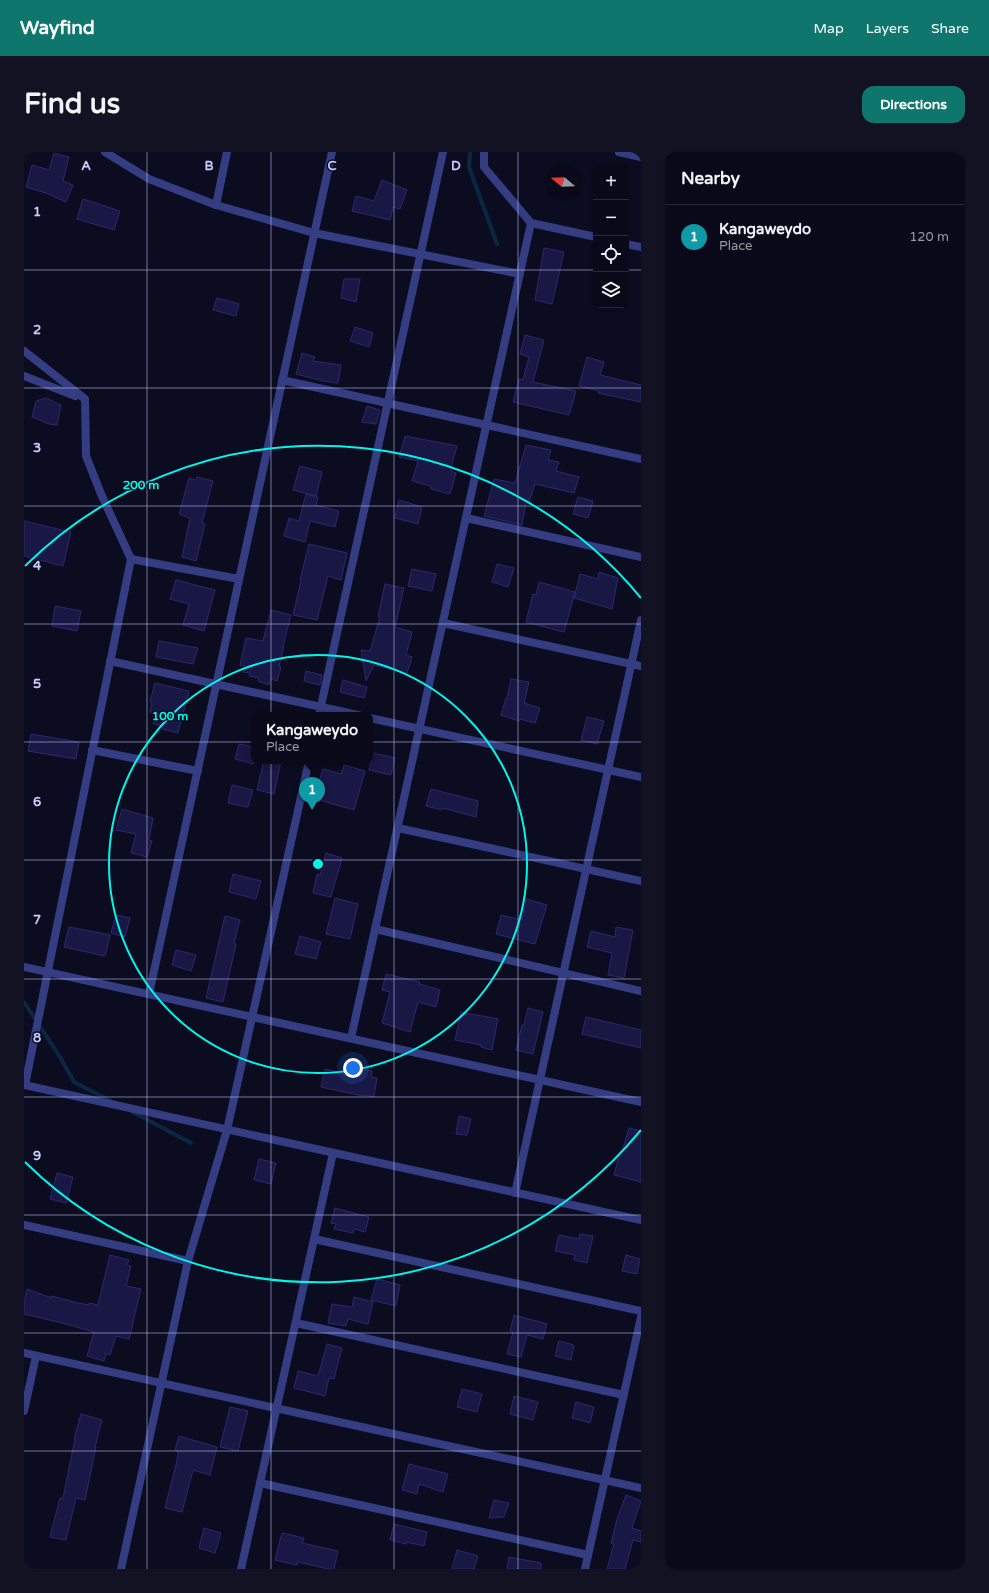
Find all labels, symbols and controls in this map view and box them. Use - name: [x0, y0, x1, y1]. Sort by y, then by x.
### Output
- text: Wayfind: [20, 17, 95, 39]
- text: Map: [814, 20, 844, 37]
- text: Layers: [866, 20, 909, 37]
- text: Share: [931, 20, 969, 37]
- button: Directions: [862, 86, 965, 123]
- text: Find us: [24, 87, 120, 121]
- text: A: [81, 158, 91, 174]
- text: B: [204, 158, 214, 174]
- text: C: [327, 158, 337, 174]
- text: D: [451, 158, 461, 174]
- north arrow: [545, 164, 581, 200]
- map controls: [593, 164, 629, 308]
- button: +: [593, 164, 629, 200]
- text: Nearby: [681, 168, 740, 189]
- button: −: [593, 200, 629, 236]
- text: 1: [33, 204, 41, 220]
- text: Kangaweydo: [719, 220, 811, 238]
- text: 1: [690, 229, 698, 245]
- text: 120 m: [909, 229, 949, 245]
- button: locate: [593, 236, 629, 272]
- text: Place: [719, 238, 752, 254]
- button: layers: [593, 272, 629, 308]
- text: 2: [33, 322, 41, 338]
- text: 3: [33, 440, 41, 456]
- text: 200 m: [123, 478, 159, 492]
- text: 4: [33, 558, 42, 574]
- text: 5: [33, 676, 41, 692]
- text: 100 m: [152, 709, 188, 723]
- popup: [251, 712, 373, 764]
- text: Kangaweydo: [266, 721, 358, 739]
- text: Place: [266, 739, 299, 755]
- pin: 1: [299, 777, 325, 810]
- text: 6: [33, 794, 41, 810]
- centre of rings: [311, 857, 325, 871]
- text: 7: [33, 912, 41, 928]
- text: 8: [33, 1030, 41, 1046]
- your location: [343, 1058, 363, 1078]
- text: 9: [33, 1148, 41, 1164]

